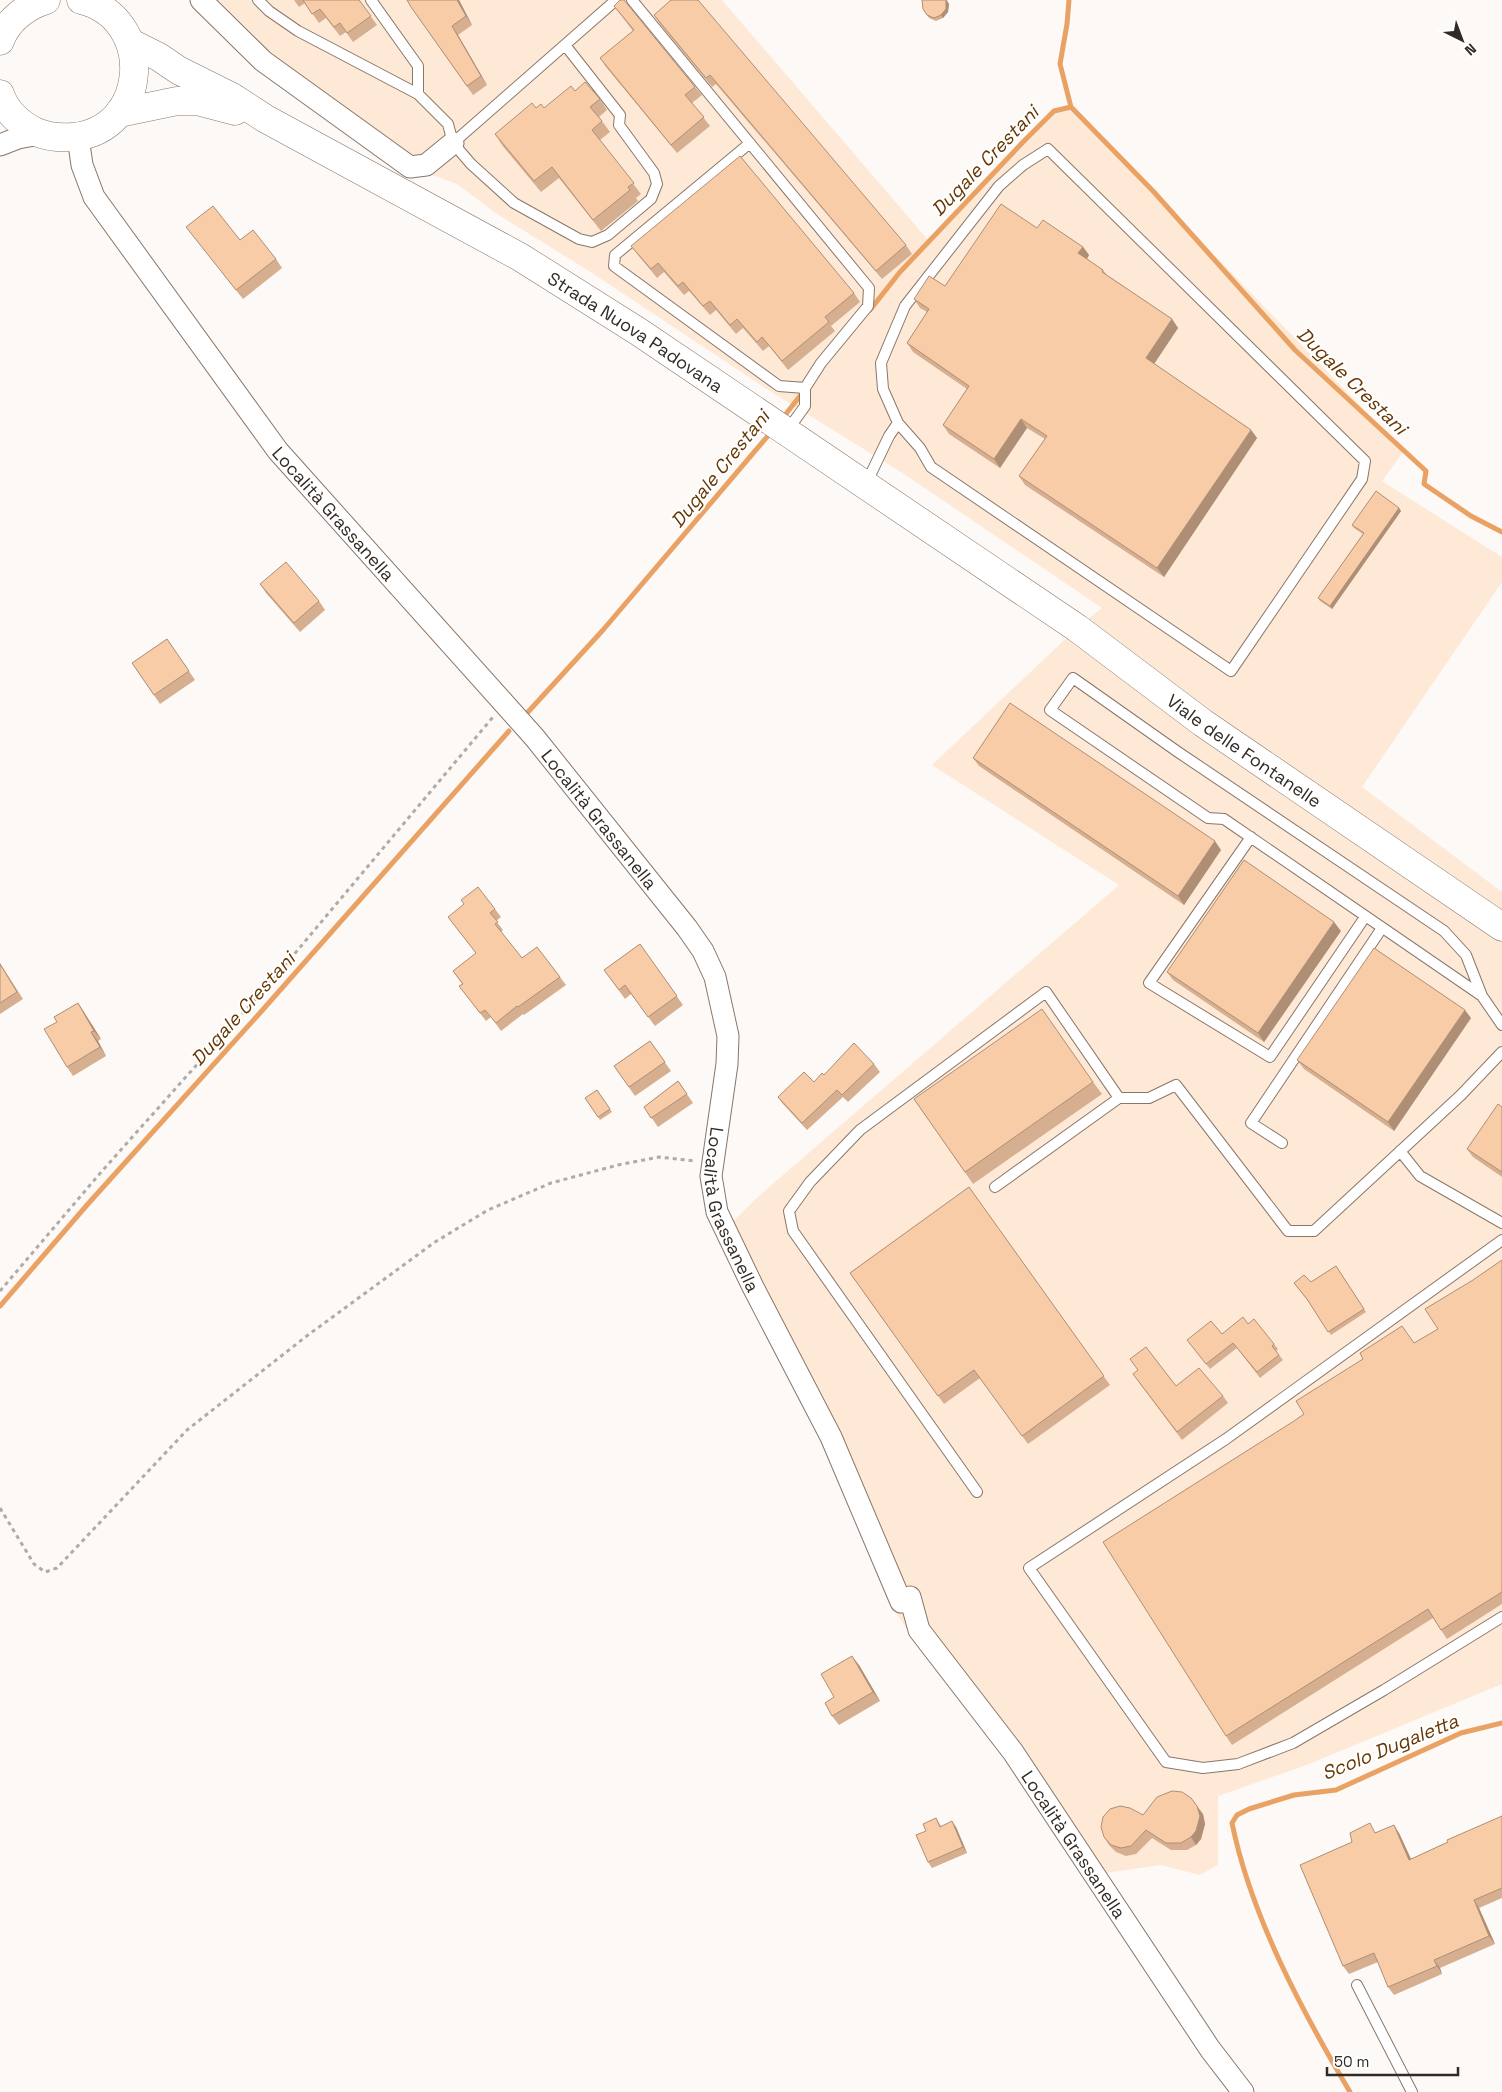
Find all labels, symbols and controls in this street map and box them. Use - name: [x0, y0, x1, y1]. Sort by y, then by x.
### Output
- north arrow: [1437, 15, 1487, 65]
- text: N: [1461, 40, 1480, 59]
- water label: Dugale Crestani: [926, 99, 1046, 222]
- street label: Strada Nuova Padovana: [544, 266, 728, 397]
- water label: Dugale Crestani: [1291, 322, 1414, 442]
- water label: Dugale Crestani: [665, 403, 777, 533]
- street label: Località Grassanella: [268, 441, 400, 586]
- street label: Viale delle Fontanelle: [1162, 688, 1326, 812]
- street label: Località Grassanella: [537, 744, 663, 894]
- water label: Dugale Crestani: [185, 945, 302, 1071]
- street label: Località Grassanella: [699, 1126, 765, 1295]
- water label: Scolo Dugaletta: [1318, 1708, 1462, 1786]
- street label: Località Grassanella: [1017, 1766, 1132, 1923]
- scale bar: [1327, 2044, 1458, 2076]
- text: 50 m: [1334, 2052, 1369, 2071]

